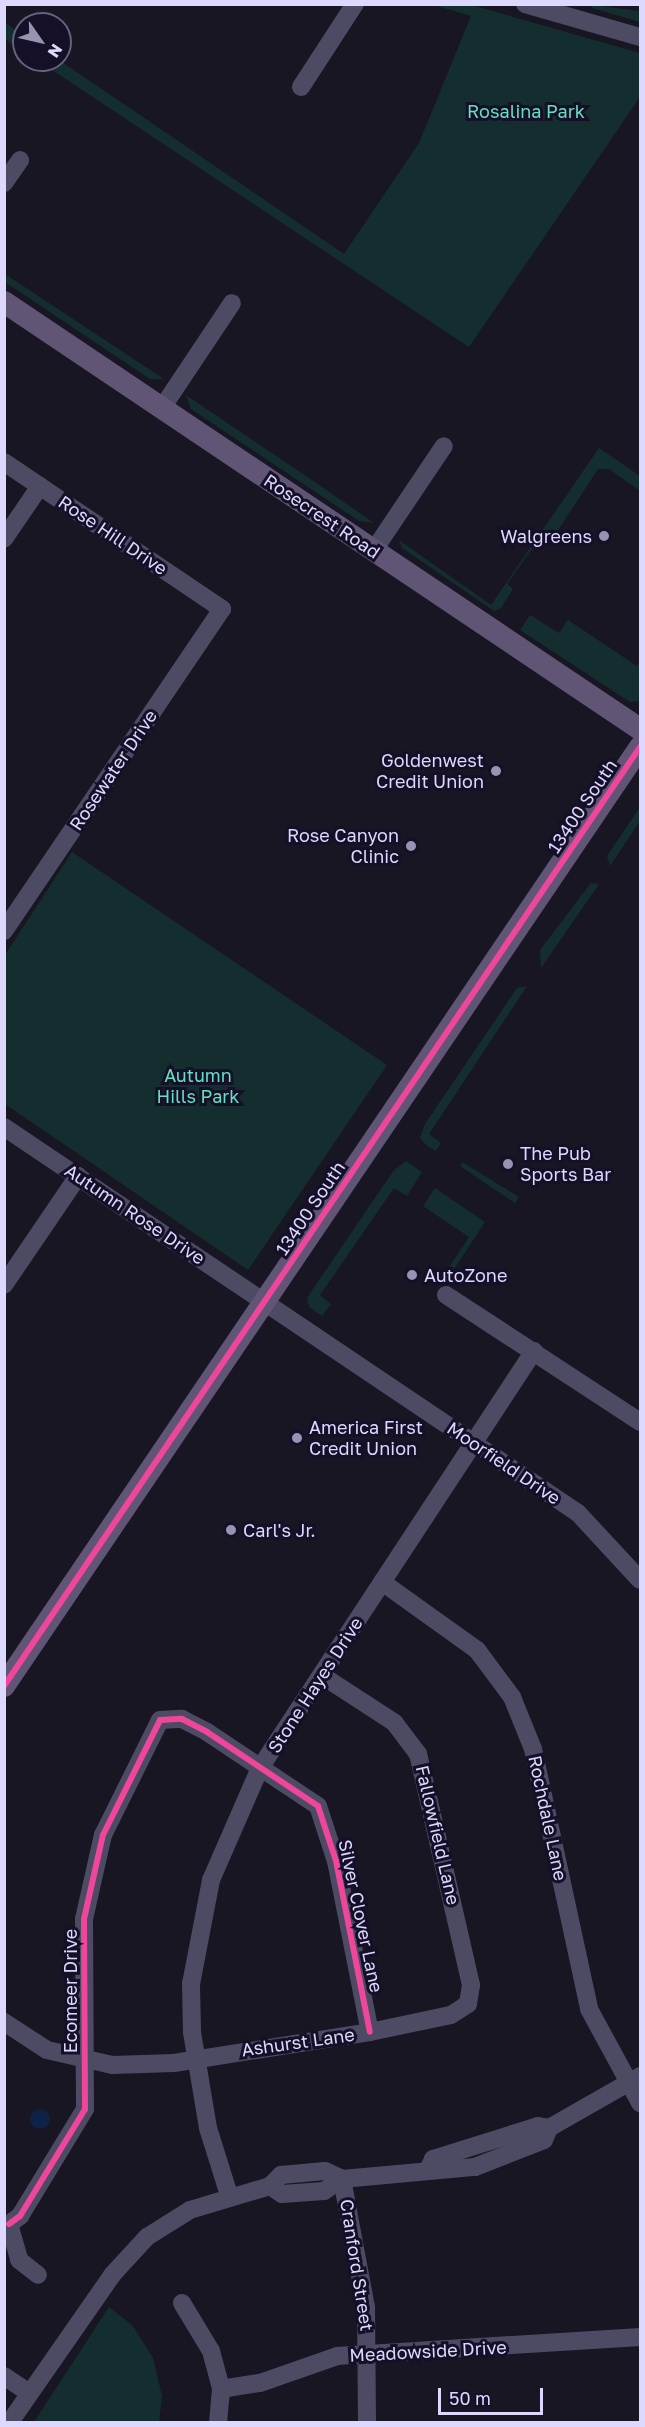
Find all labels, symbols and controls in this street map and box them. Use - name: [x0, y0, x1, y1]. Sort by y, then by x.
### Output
- north arrow: [12, 12, 72, 72]
- text: N: [44, 40, 67, 62]
- park label: Rosalina Park: [467, 100, 585, 122]
- street label: Rosecrest Road: [260, 469, 384, 563]
- street label: Rose Hill Drive: [55, 491, 171, 579]
- place label: Walgreens: [500, 525, 592, 547]
- marker: Walgreens: [597, 529, 611, 543]
- street label: Rosewater Drive: [65, 706, 161, 834]
- place label: Goldenwest Credit Union: [376, 750, 484, 792]
- street label: 13400 South: [543, 755, 621, 857]
- marker: Goldenwest Credit Union: [489, 764, 503, 778]
- place label: Rose Canyon Clinic: [287, 825, 399, 868]
- marker: Rose Canyon Clinic: [404, 839, 418, 853]
- park label: Autumn Hills Park: [156, 1065, 240, 1108]
- place label: The Pub Sports Bar: [520, 1143, 611, 1186]
- street label: 13400 South: [271, 1157, 349, 1259]
- marker: The Pub Sports Bar: [501, 1157, 515, 1171]
- street label: Autumn Rose Drive: [61, 1159, 209, 1269]
- place label: AutoZone: [424, 1264, 507, 1286]
- marker: AutoZone: [405, 1268, 419, 1282]
- place label: America First Credit Union: [309, 1417, 423, 1460]
- street label: Moorfield Drive: [443, 1417, 565, 1509]
- marker: America First Credit Union: [290, 1431, 304, 1445]
- place label: Carl's Jr.: [243, 1519, 316, 1541]
- marker: Carl's Jr.: [224, 1523, 238, 1537]
- street label: Stone Hayes Drive: [263, 1613, 367, 1757]
- street label: Rochdale Lane: [524, 1753, 572, 1883]
- street label: Fallowfield Lane: [411, 1763, 465, 1907]
- street label: Silver Clover Lane: [334, 1838, 388, 1994]
- street label: Ecomeer Drive: [59, 1929, 81, 2053]
- street label: Ashurst Lane: [240, 2023, 356, 2061]
- street label: Cranford Street: [336, 2198, 378, 2332]
- street label: Meadowside Drive: [349, 2336, 507, 2366]
- scale bar: [441, 2376, 546, 2414]
- text: 50 m: [449, 2387, 491, 2409]

